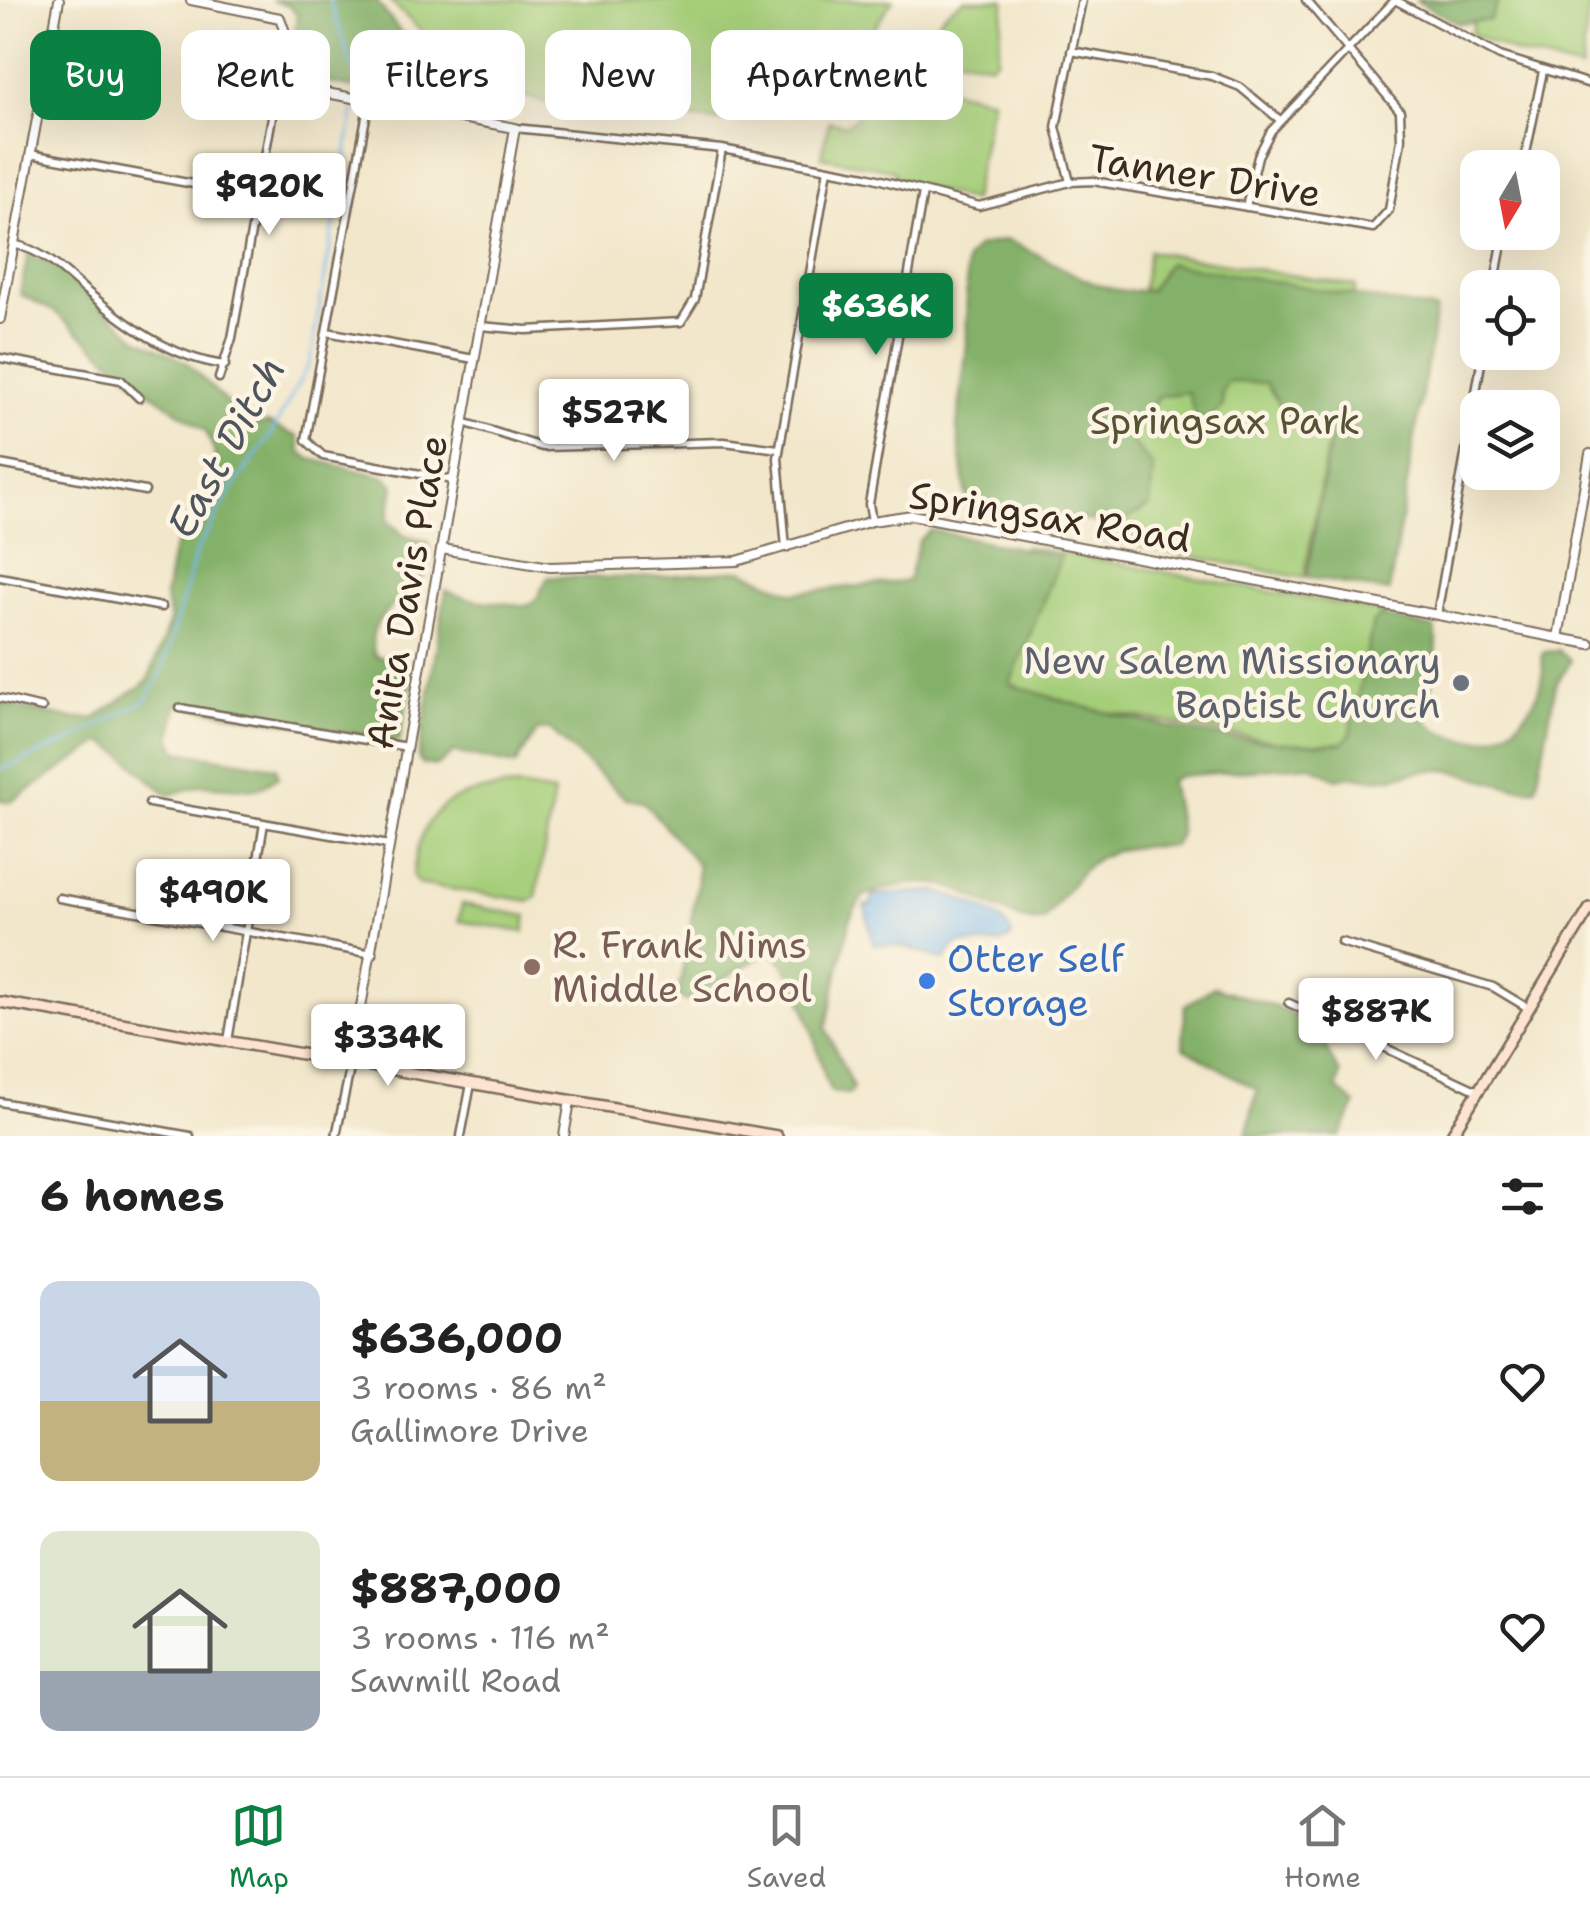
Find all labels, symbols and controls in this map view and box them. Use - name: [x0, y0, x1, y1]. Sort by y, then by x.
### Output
- chip: Buy: [30, 30, 161, 120]
- chip: Rent: [181, 30, 330, 120]
- chip: Filters: [350, 30, 525, 120]
- chip: New: [545, 30, 691, 120]
- chip: Apartment: [711, 30, 963, 120]
- street label: Tanner Drive: [1086, 132, 1325, 219]
- north arrow: [1460, 150, 1560, 250]
- map controls: [1460, 150, 1560, 490]
- pin: $920K: [199, 153, 339, 238]
- text: $920K: [215, 164, 323, 207]
- button: locate: [1460, 270, 1560, 370]
- pin: $636K: [806, 273, 946, 358]
- text: $636K: [821, 284, 931, 327]
- water label: East Ditch: [154, 347, 298, 547]
- pin: $527K: [544, 379, 684, 464]
- text: $527K: [561, 390, 667, 433]
- button: layers: [1460, 390, 1560, 490]
- park label: Springsax Park: [1090, 395, 1360, 446]
- street label: Anita Davis Place: [354, 431, 459, 753]
- street label: Springsax Road: [906, 469, 1195, 564]
- place label: New Salem Missionary Baptist Church: [1023, 635, 1441, 730]
- marker: New Salem Missionary Baptist Church: [1450, 672, 1472, 694]
- pin: $490K: [143, 859, 283, 944]
- text: $490K: [158, 870, 268, 913]
- place label: R. Frank Nims Middle School: [552, 919, 812, 1014]
- place label: Otter Self Storage: [947, 933, 1126, 1028]
- marker: R. Frank Nims Middle School: [521, 956, 543, 978]
- marker: Otter Self Storage: [916, 970, 938, 992]
- pin: $887K: [1306, 978, 1446, 1063]
- text: $887K: [1321, 989, 1431, 1032]
- pin: $334K: [318, 1004, 458, 1089]
- text: $334K: [333, 1015, 443, 1058]
- text: 6 homes: [40, 1168, 225, 1224]
- icon: filters: [1495, 1169, 1550, 1224]
- text: $636,000: [350, 1310, 563, 1366]
- icon: home: [120, 1321, 240, 1441]
- icon: heart: [1495, 1354, 1550, 1409]
- text: 3 rooms · 86 m²: [350, 1366, 607, 1409]
- text: Gallimore Drive: [350, 1409, 589, 1452]
- text: $887,000: [350, 1560, 562, 1616]
- icon: home: [120, 1571, 240, 1691]
- icon: heart: [1495, 1604, 1550, 1659]
- text: 3 rooms · 116 m²: [350, 1616, 610, 1659]
- text: Sawmill Road: [350, 1659, 561, 1702]
- tab: Map: [229, 1798, 289, 1896]
- tab: Saved: [747, 1798, 826, 1896]
- tab: Home: [1284, 1798, 1361, 1896]

